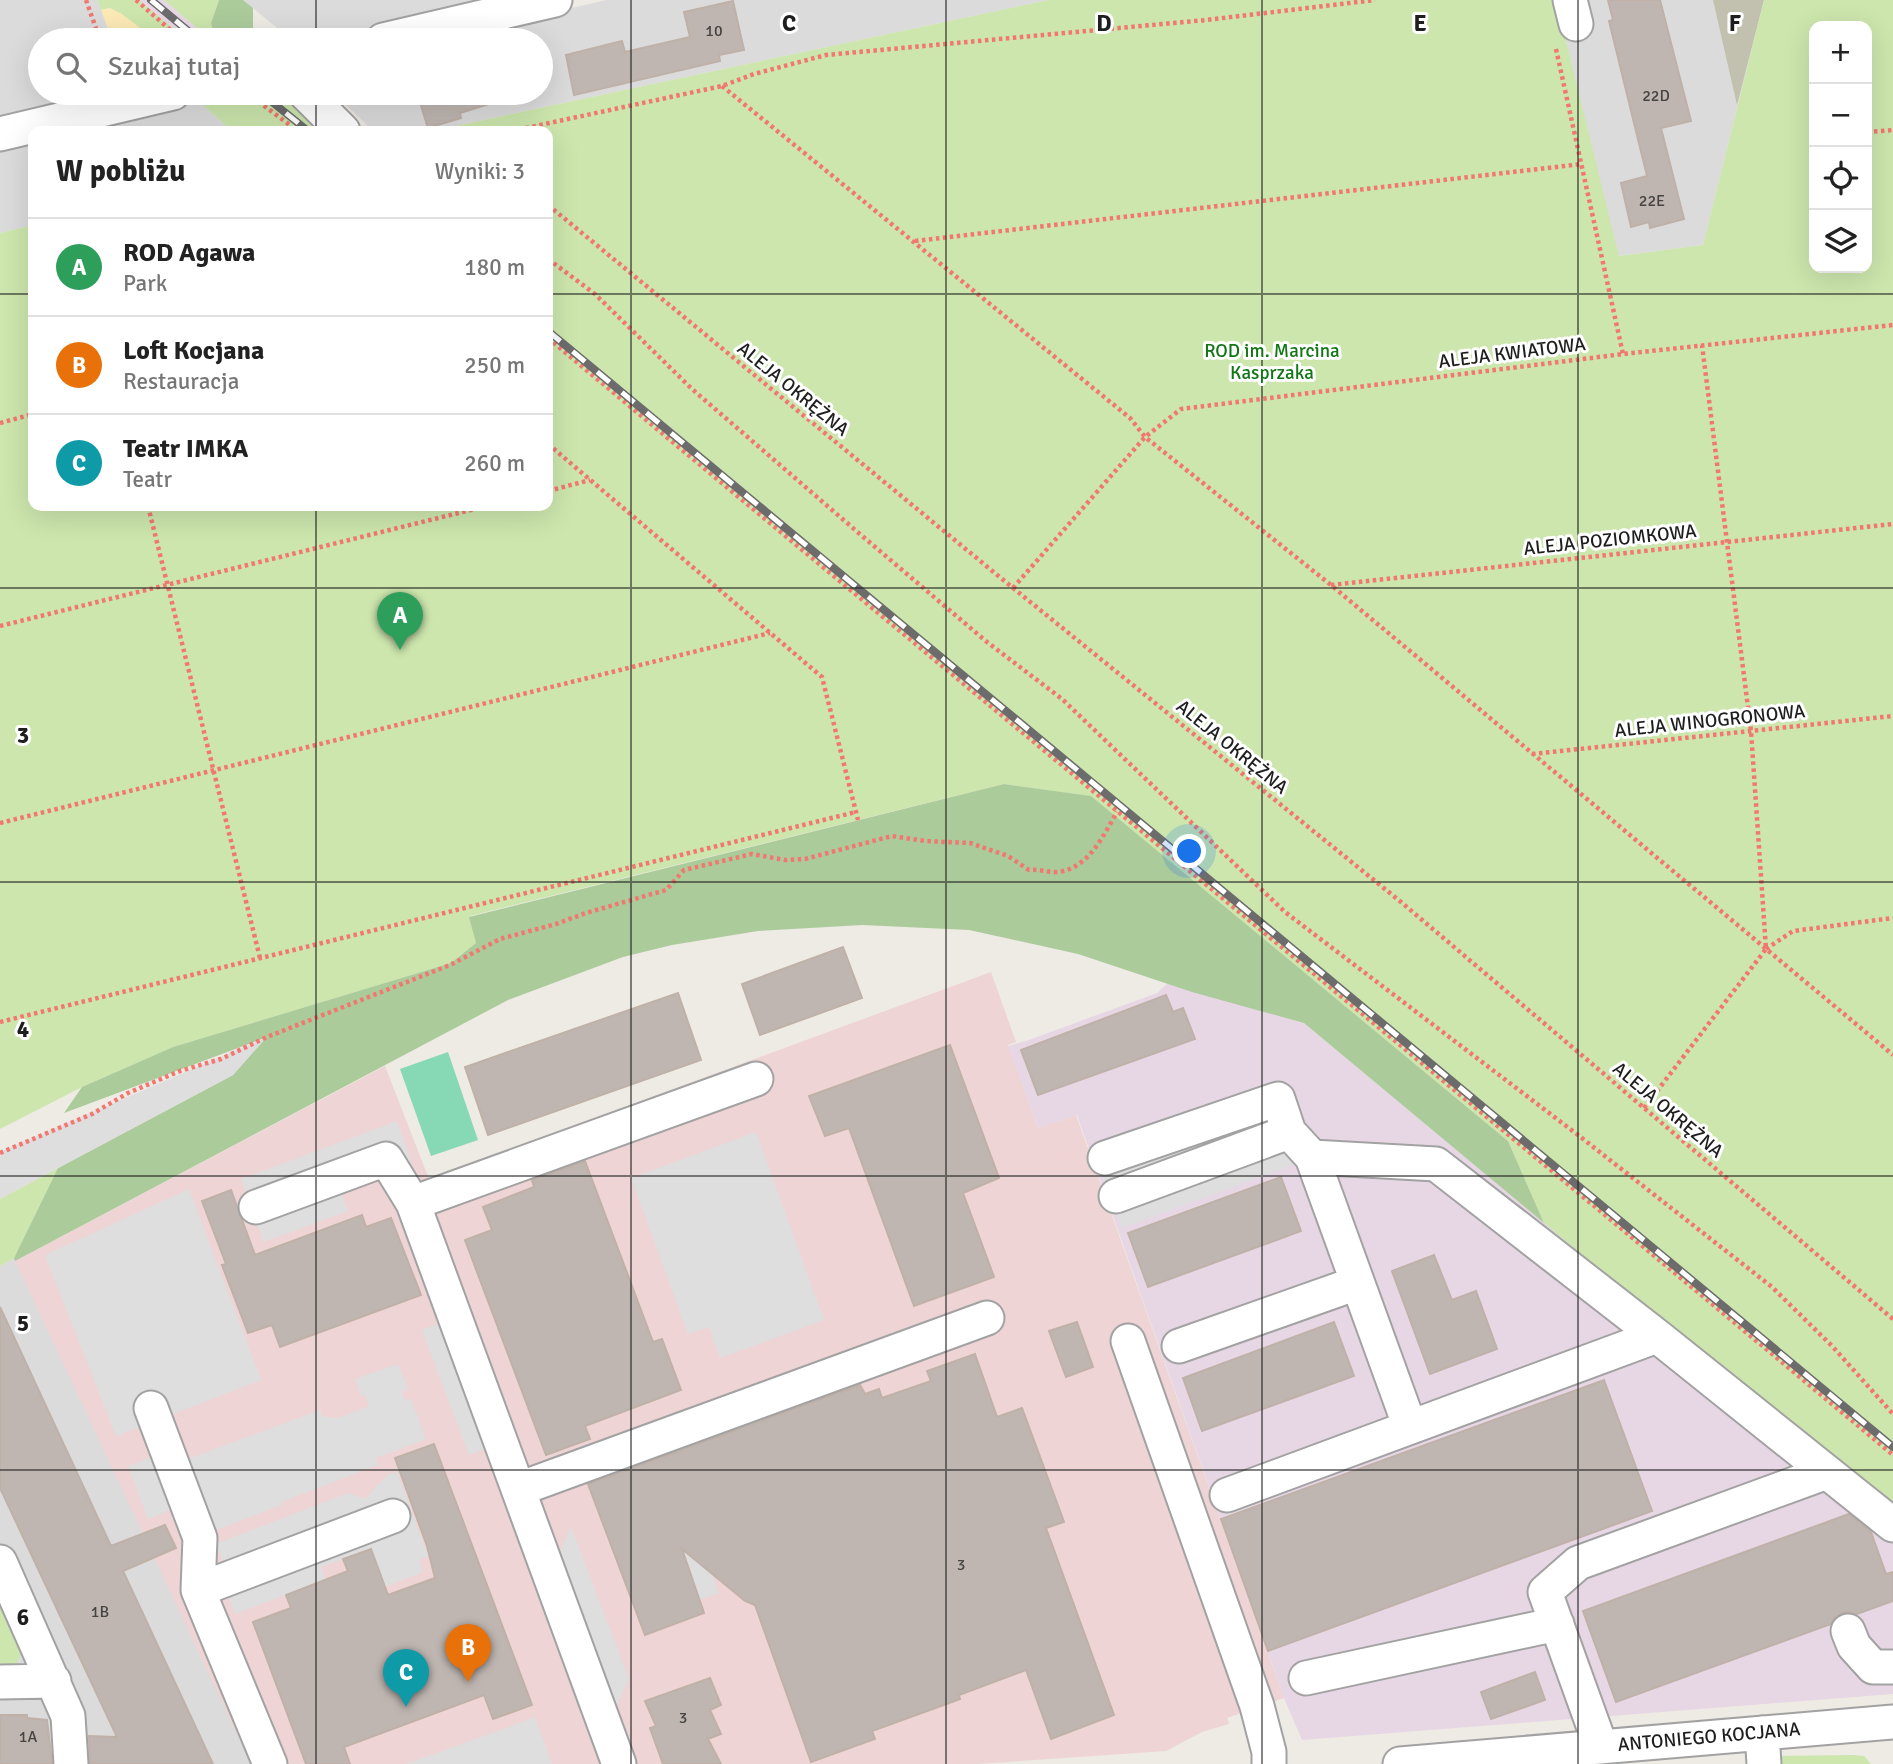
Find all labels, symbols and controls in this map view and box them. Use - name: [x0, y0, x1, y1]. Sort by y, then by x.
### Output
- text: C: [782, 9, 796, 38]
- text: D: [1096, 9, 1112, 38]
- text: E: [1413, 9, 1427, 38]
- text: F: [1729, 9, 1741, 38]
- house number: 10: [705, 21, 723, 41]
- map controls: [1809, 21, 1872, 273]
- button: +: [1809, 21, 1872, 84]
- search box: [28, 28, 553, 105]
- icon: search: [52, 48, 90, 86]
- text: Szukaj tutaj: [108, 51, 240, 83]
- button: −: [1809, 84, 1872, 147]
- house number: 22D: [1642, 86, 1670, 106]
- button: locate: [1809, 147, 1872, 210]
- text: W pobliżu: [56, 153, 185, 190]
- text: Wyniki: 3: [435, 157, 525, 186]
- house number: 22E: [1639, 191, 1665, 211]
- button: layers: [1809, 210, 1872, 273]
- text: ROD Agawa: [123, 237, 255, 269]
- text: A: [72, 253, 86, 282]
- text: 180 m: [464, 253, 525, 282]
- text: Park: [123, 269, 167, 298]
- street label: ALEJA KWIATOWA: [1437, 332, 1587, 374]
- text: Loft Kocjana: [123, 335, 264, 367]
- street label: ALEJA OKRĘŻNA: [732, 336, 854, 442]
- park label: ROD im. Marcina Kasprzaka: [1204, 339, 1340, 385]
- text: B: [72, 351, 86, 380]
- text: 250 m: [464, 351, 525, 380]
- text: Restauracja: [123, 367, 239, 396]
- text: Teatr IMKA: [123, 433, 248, 465]
- text: C: [72, 449, 86, 478]
- text: 260 m: [464, 449, 525, 478]
- text: Teatr: [123, 465, 172, 494]
- street label: ALEJA POZIOMKOWA: [1522, 519, 1698, 561]
- pin: A: [377, 592, 423, 650]
- street label: ALEJA OKRĘŻNA: [1171, 694, 1293, 800]
- street label: ALEJA WINOGRONOWA: [1613, 699, 1807, 743]
- text: 3: [17, 721, 29, 750]
- your location: [1172, 834, 1206, 868]
- text: 4: [17, 1015, 29, 1044]
- street label: ALEJA OKRĘŻNA: [1608, 1057, 1729, 1164]
- text: 5: [17, 1309, 29, 1338]
- house number: 3: [957, 1555, 965, 1575]
- house number: 1B: [91, 1602, 109, 1622]
- text: 6: [17, 1603, 29, 1632]
- pin: B: [445, 1624, 491, 1682]
- pin: C: [383, 1649, 429, 1707]
- house number: 3: [679, 1708, 687, 1728]
- street label: ANTONIEGO KOCJANA: [1617, 1717, 1802, 1757]
- house number: 1A: [19, 1727, 37, 1747]

